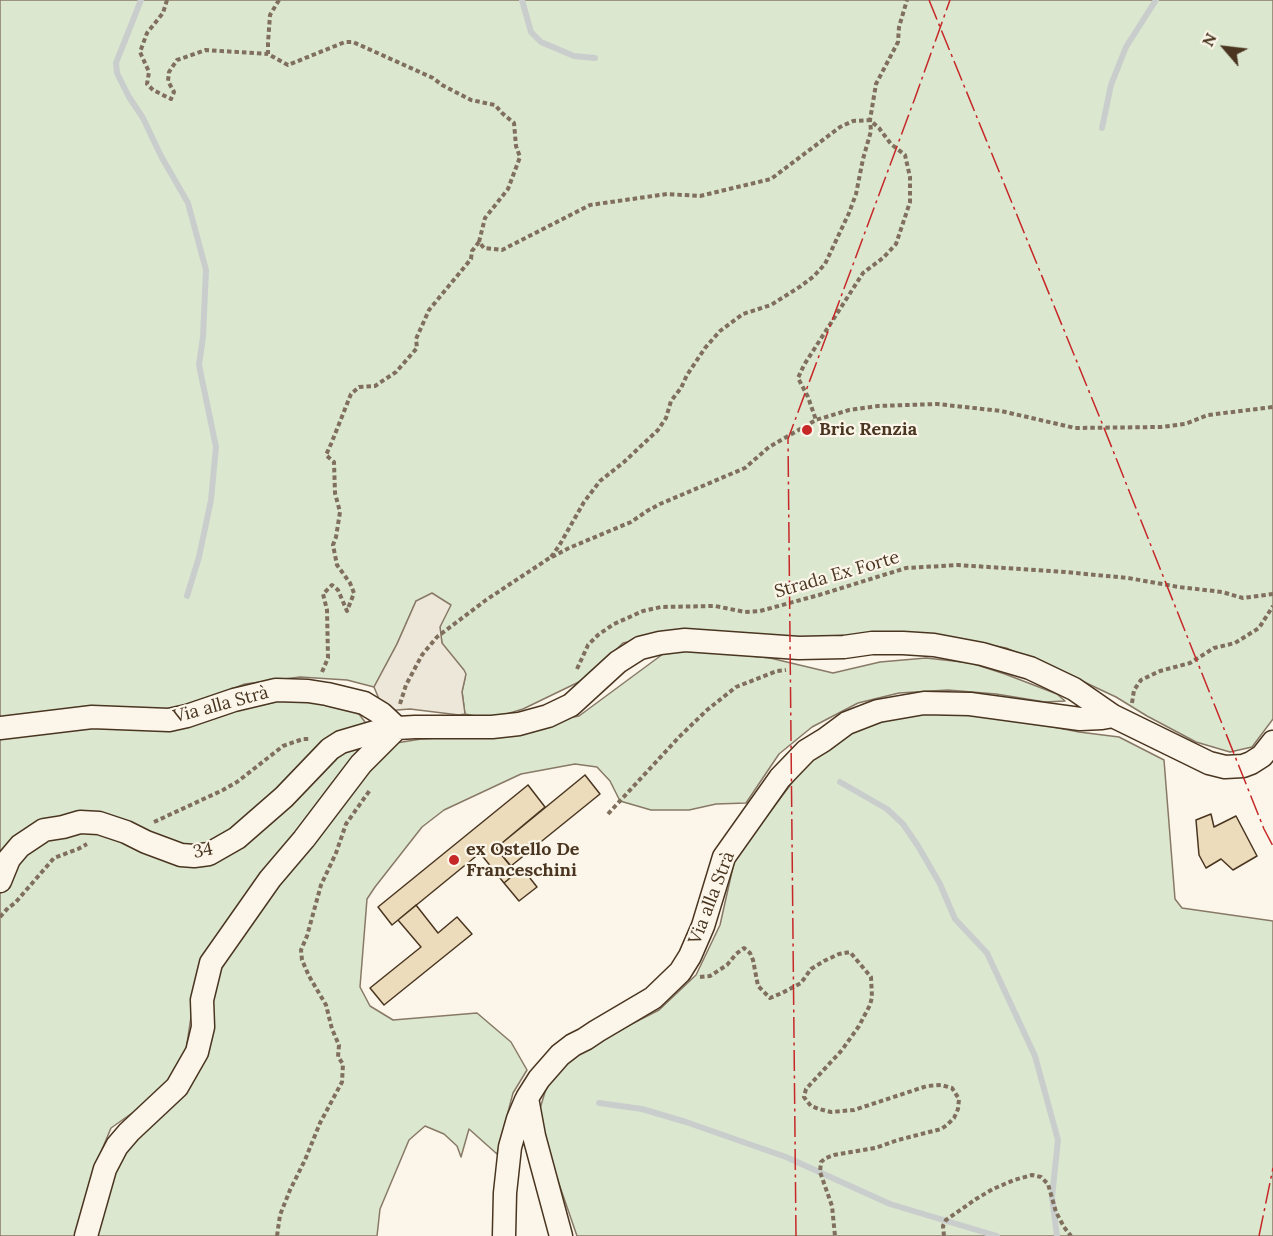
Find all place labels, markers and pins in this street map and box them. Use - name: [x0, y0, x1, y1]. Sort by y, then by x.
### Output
- place label: Bric Renzia: [819, 419, 917, 441]
- marker: Bric Renzia: [800, 423, 814, 437]
- place label: ex Ostello De Franceschini: [466, 839, 579, 882]
- marker: ex Ostello De Franceschini: [447, 853, 461, 867]

